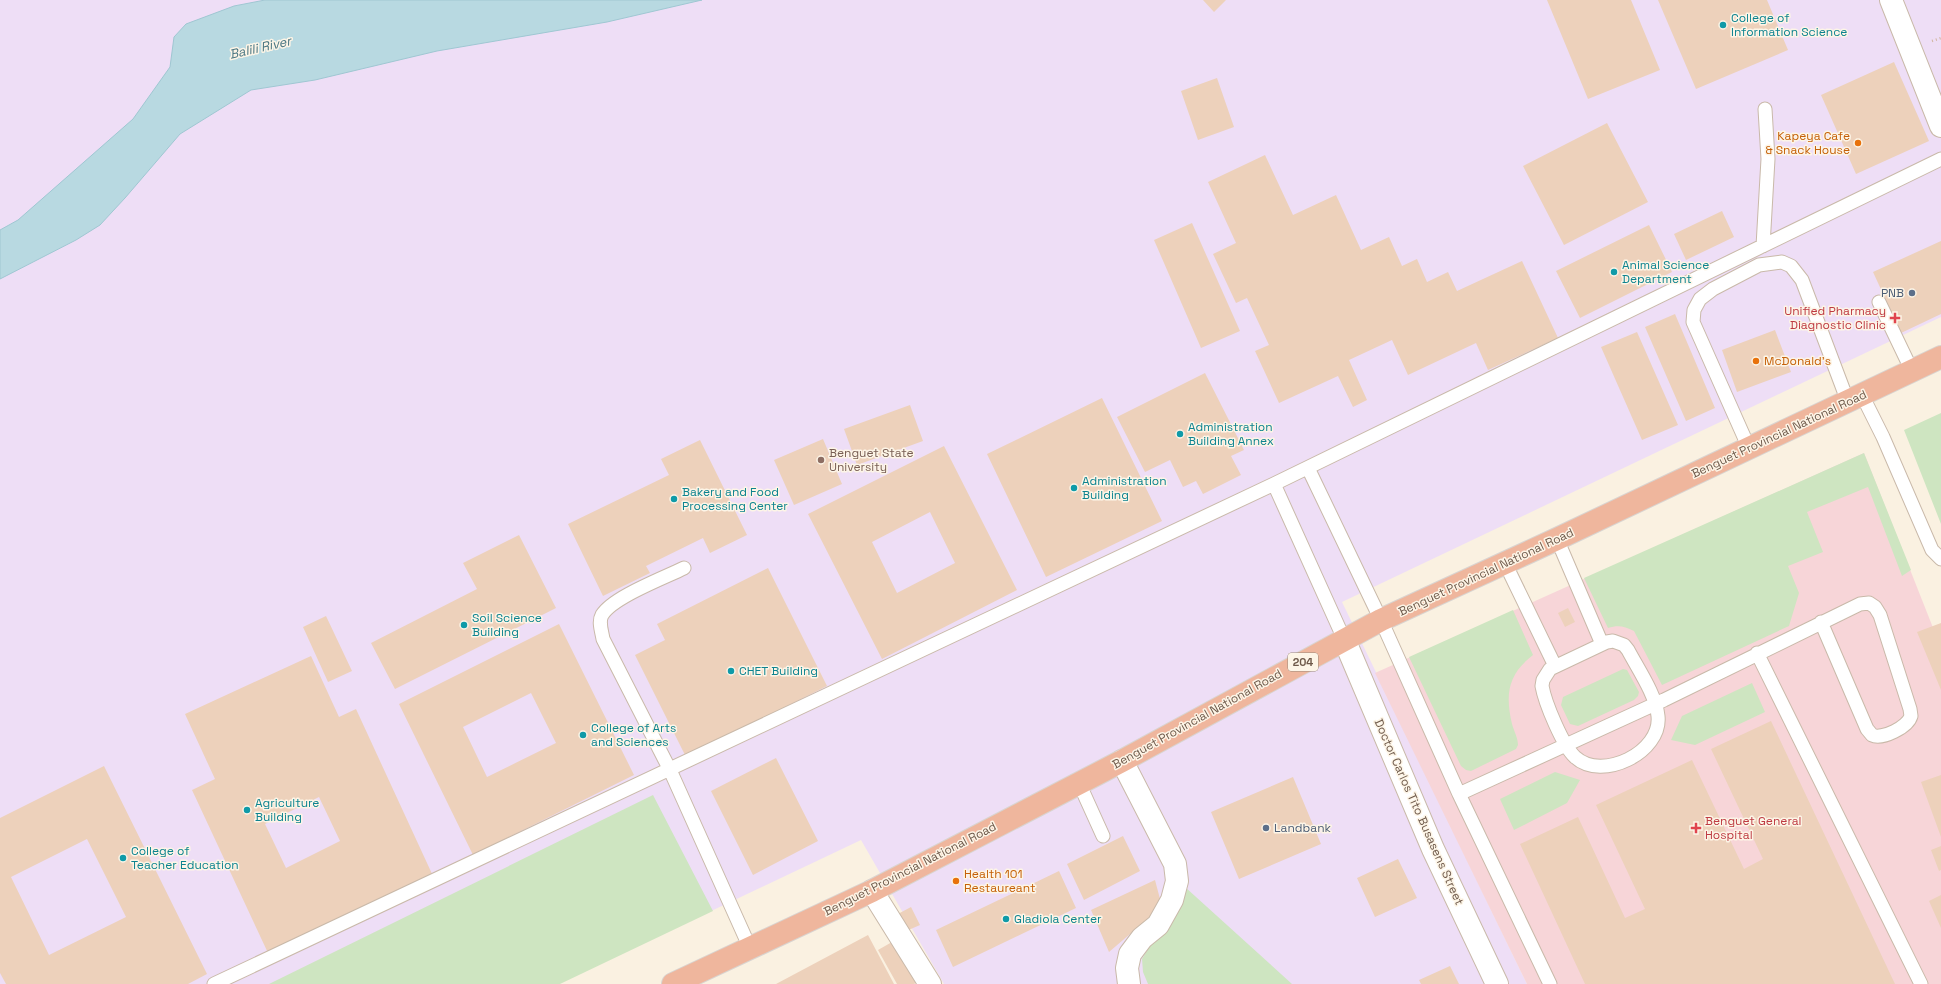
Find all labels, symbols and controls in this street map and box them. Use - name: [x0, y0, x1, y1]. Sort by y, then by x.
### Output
- place label: College of Information Science: [1731, 10, 1847, 40]
- marker: College of Information Science: [1718, 20, 1728, 30]
- water label: Balili River: [228, 32, 295, 63]
- place label: Kapeya Cafe & Snack House: [1765, 128, 1850, 158]
- marker: Kapeya Cafe & Snack House: [1853, 138, 1863, 148]
- place label: Animal Science Department: [1622, 257, 1709, 287]
- marker: Animal Science Department: [1609, 267, 1619, 277]
- place label: PNB: [1881, 285, 1904, 301]
- marker: PNB: [1907, 288, 1917, 298]
- place label: Unified Pharmacy Diagnostic Clinic: [1784, 303, 1886, 333]
- marker: Unified Pharmacy Diagnostic Clinic: [1889, 312, 1901, 324]
- place label: McDonald's: [1764, 353, 1831, 369]
- marker: McDonald's: [1751, 356, 1761, 366]
- street label: Benguet Provincial National Road: [1689, 386, 1869, 482]
- place label: Administration Building Annex: [1188, 419, 1274, 449]
- marker: Administration Building Annex: [1175, 429, 1185, 439]
- place label: Benguet State University: [829, 445, 914, 475]
- marker: Benguet State University: [816, 455, 826, 465]
- place label: Administration Building: [1082, 473, 1167, 503]
- marker: Administration Building: [1069, 483, 1079, 493]
- place label: Bakery and Food Processing Center: [682, 484, 788, 514]
- marker: Bakery and Food Processing Center: [669, 494, 679, 504]
- street label: Benguet Provincial National Road: [1396, 524, 1576, 620]
- place label: Soil Science Building: [472, 610, 542, 640]
- marker: Soil Science Building: [459, 620, 469, 630]
- road number: 204: [1288, 653, 1318, 671]
- place label: CHET Building: [739, 663, 818, 679]
- marker: CHET Building: [726, 666, 736, 676]
- street label: Benguet Provincial National Road: [1109, 666, 1285, 772]
- street label: Doctor Carlos Tito Busasens Street: [1371, 716, 1467, 908]
- place label: College of Arts and Sciences: [591, 720, 676, 750]
- marker: College of Arts and Sciences: [578, 730, 588, 740]
- place label: Agriculture Building: [255, 795, 319, 825]
- marker: Agriculture Building: [242, 805, 252, 815]
- place label: Benguet General Hospital: [1705, 813, 1802, 843]
- street label: Benguet Provincial National Road: [821, 818, 999, 920]
- place label: Landbank: [1274, 820, 1332, 836]
- marker: Benguet General Hospital: [1690, 822, 1702, 834]
- marker: Landbank: [1261, 823, 1271, 833]
- place label: College of Teacher Education: [131, 843, 239, 873]
- marker: College of Teacher Education: [118, 853, 128, 863]
- place label: Health 101 Restaureant: [964, 866, 1035, 896]
- marker: Health 101 Restaureant: [951, 876, 961, 886]
- place label: Gladiola Center: [1014, 911, 1102, 927]
- marker: Gladiola Center: [1001, 914, 1011, 924]

